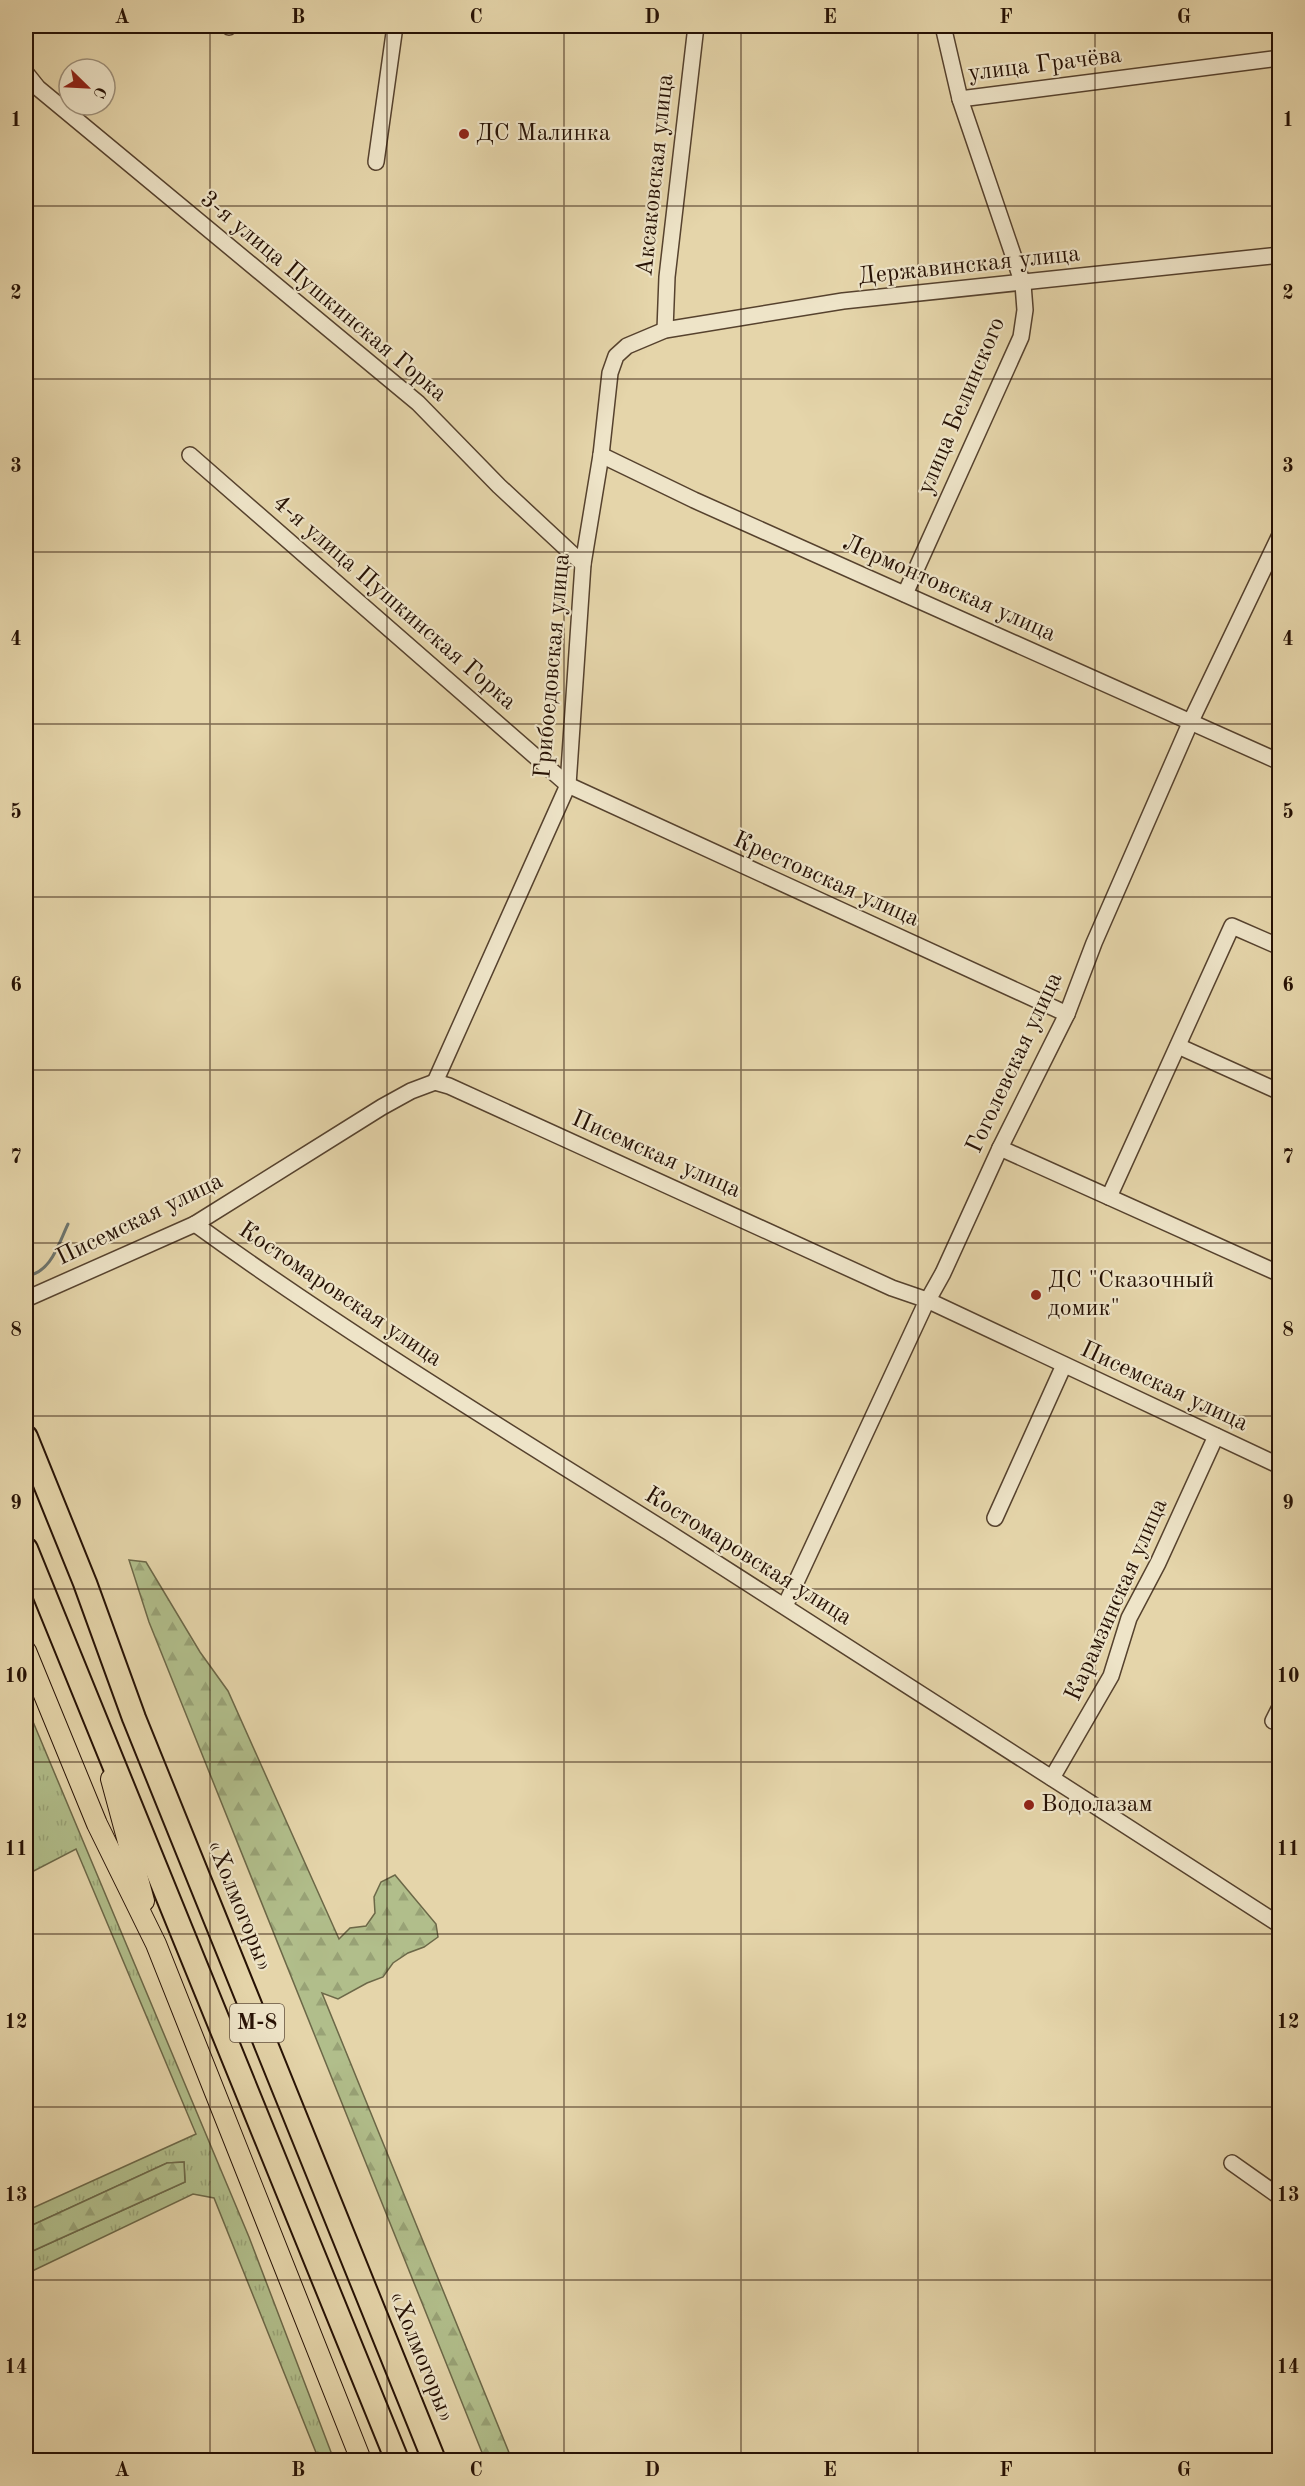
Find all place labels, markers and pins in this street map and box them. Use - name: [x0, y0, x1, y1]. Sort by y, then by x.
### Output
- place label: ДС Малинка: [476, 122, 611, 146]
- marker: ДС Малинка: [457, 127, 471, 141]
- place label: ДС "Сказочный домик": [1048, 1269, 1214, 1321]
- marker: ДС "Сказочный домик": [1029, 1288, 1043, 1302]
- place label: Водолазам: [1041, 1793, 1153, 1817]
- marker: Водолазам: [1022, 1798, 1036, 1812]

